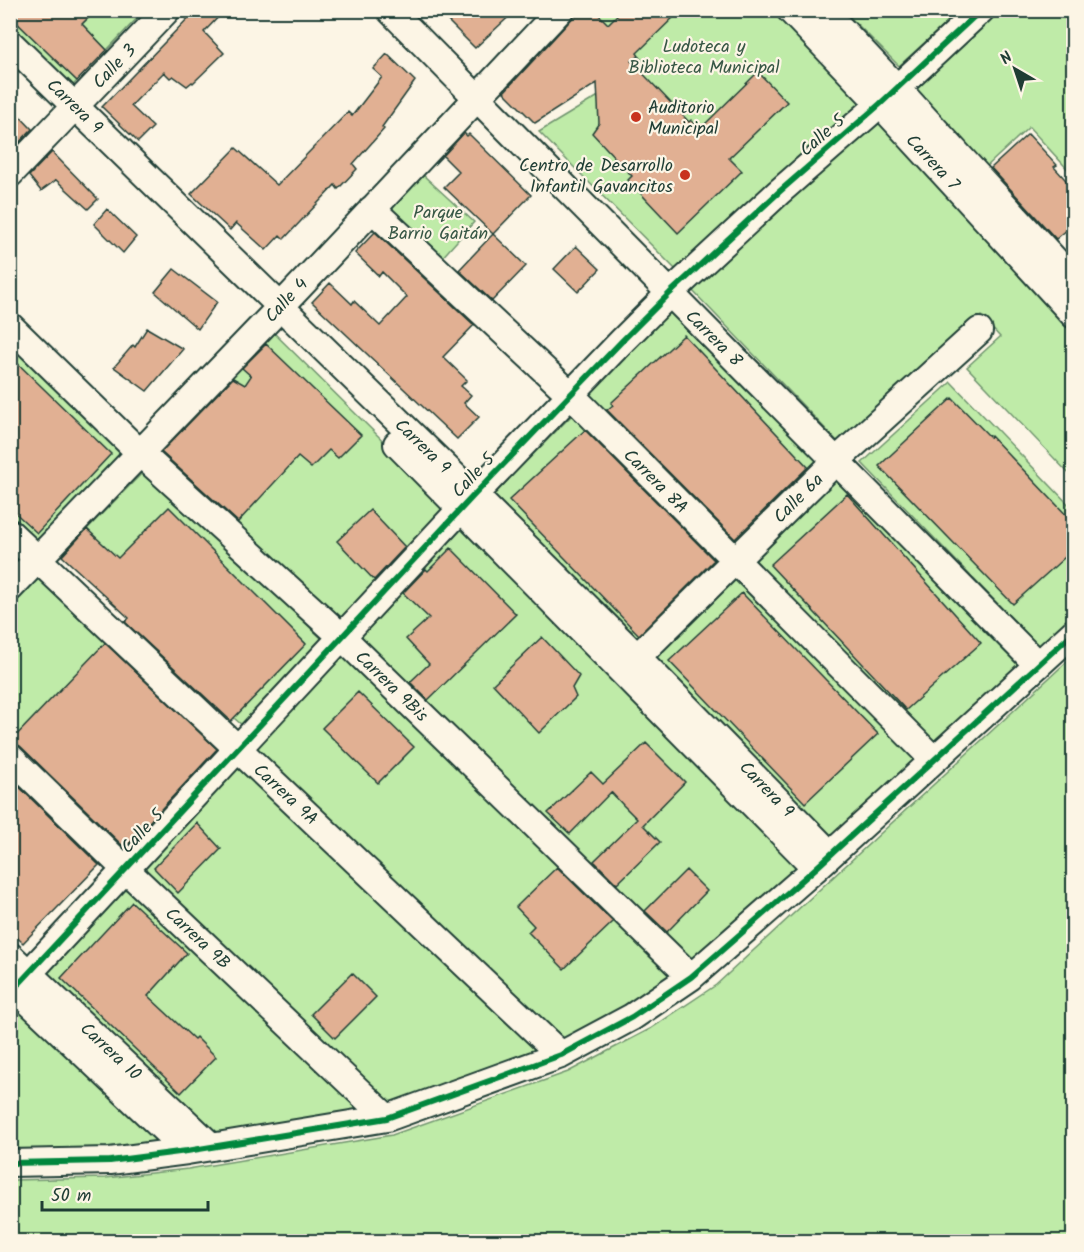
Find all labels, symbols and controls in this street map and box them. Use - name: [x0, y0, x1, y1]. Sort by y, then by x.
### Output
- park label: Ludoteca y Biblioteca Municipal: [628, 33, 780, 83]
- street label: Calle 3: [86, 38, 144, 96]
- north arrow: [985, 39, 1045, 99]
- text: N: [995, 46, 1018, 71]
- street label: Carrera 9: [39, 72, 109, 142]
- place label: Auditorio Municipal: [648, 94, 719, 144]
- street label: Calle 5: [793, 107, 854, 164]
- marker: Auditorio Municipal: [629, 110, 643, 124]
- street label: Carrera 7: [898, 128, 967, 199]
- place label: Centro de Desarrollo Infantil Gavancitos: [519, 152, 673, 202]
- marker: Centro de Desarrollo Infantil Gavancitos: [678, 168, 692, 182]
- park label: Parque Barrio Gaitán: [388, 199, 488, 249]
- street label: Calle 4: [258, 272, 316, 330]
- street label: Carrera 8: [677, 303, 749, 375]
- street label: Carrera 9: [387, 412, 457, 482]
- street label: Carrera 8A: [615, 443, 694, 522]
- street label: Calle 5: [445, 446, 504, 505]
- street label: Calle 6a: [767, 467, 831, 531]
- street label: Carrera 9Bis: [347, 644, 435, 730]
- street label: Carrera 9: [731, 755, 801, 825]
- street label: Carrera 9A: [246, 757, 324, 833]
- street label: Calle 5: [114, 802, 173, 861]
- street label: Carrera 9B: [157, 901, 237, 977]
- street label: Carrera 10: [72, 1016, 147, 1088]
- scale bar: [42, 1174, 208, 1212]
- text: 50 m: [51, 1182, 91, 1211]

